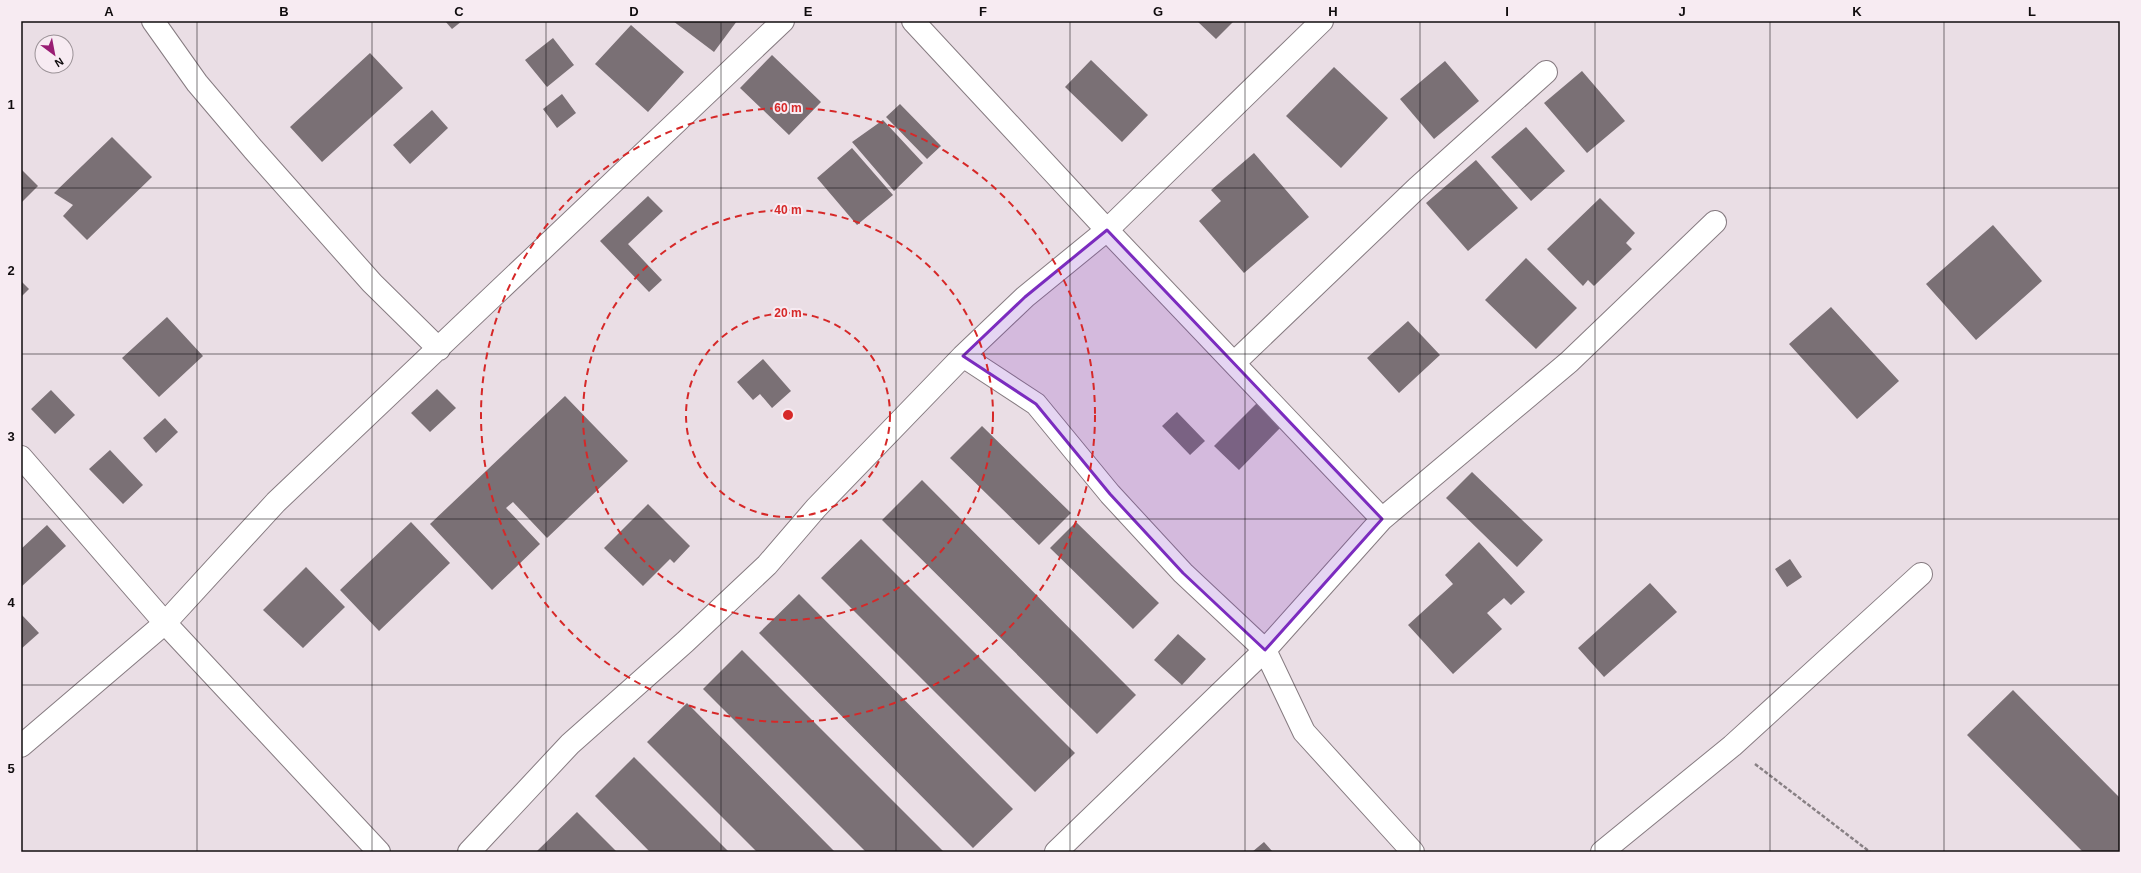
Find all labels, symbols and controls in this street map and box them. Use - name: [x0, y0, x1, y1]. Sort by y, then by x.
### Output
- text: A: [104, 4, 114, 19]
- text: B: [279, 4, 289, 19]
- text: C: [454, 4, 464, 19]
- text: D: [629, 4, 639, 19]
- text: E: [804, 4, 813, 19]
- text: F: [979, 4, 987, 19]
- text: G: [1153, 4, 1163, 19]
- text: H: [1328, 4, 1338, 19]
- text: I: [1505, 4, 1509, 19]
- text: J: [1678, 4, 1686, 19]
- text: K: [1852, 4, 1862, 19]
- text: L: [2028, 4, 2036, 19]
- north arrow: [34, 34, 74, 74]
- text: N: [53, 55, 66, 70]
- text: 1: [7, 97, 15, 112]
- text: 60 m: [774, 101, 802, 115]
- text: 40 m: [774, 203, 802, 217]
- text: 2: [7, 263, 15, 278]
- text: 20 m: [774, 306, 802, 320]
- centre of rings: [781, 408, 795, 422]
- text: 3: [7, 429, 15, 444]
- text: 4: [7, 595, 15, 610]
- text: 5: [7, 761, 15, 776]

